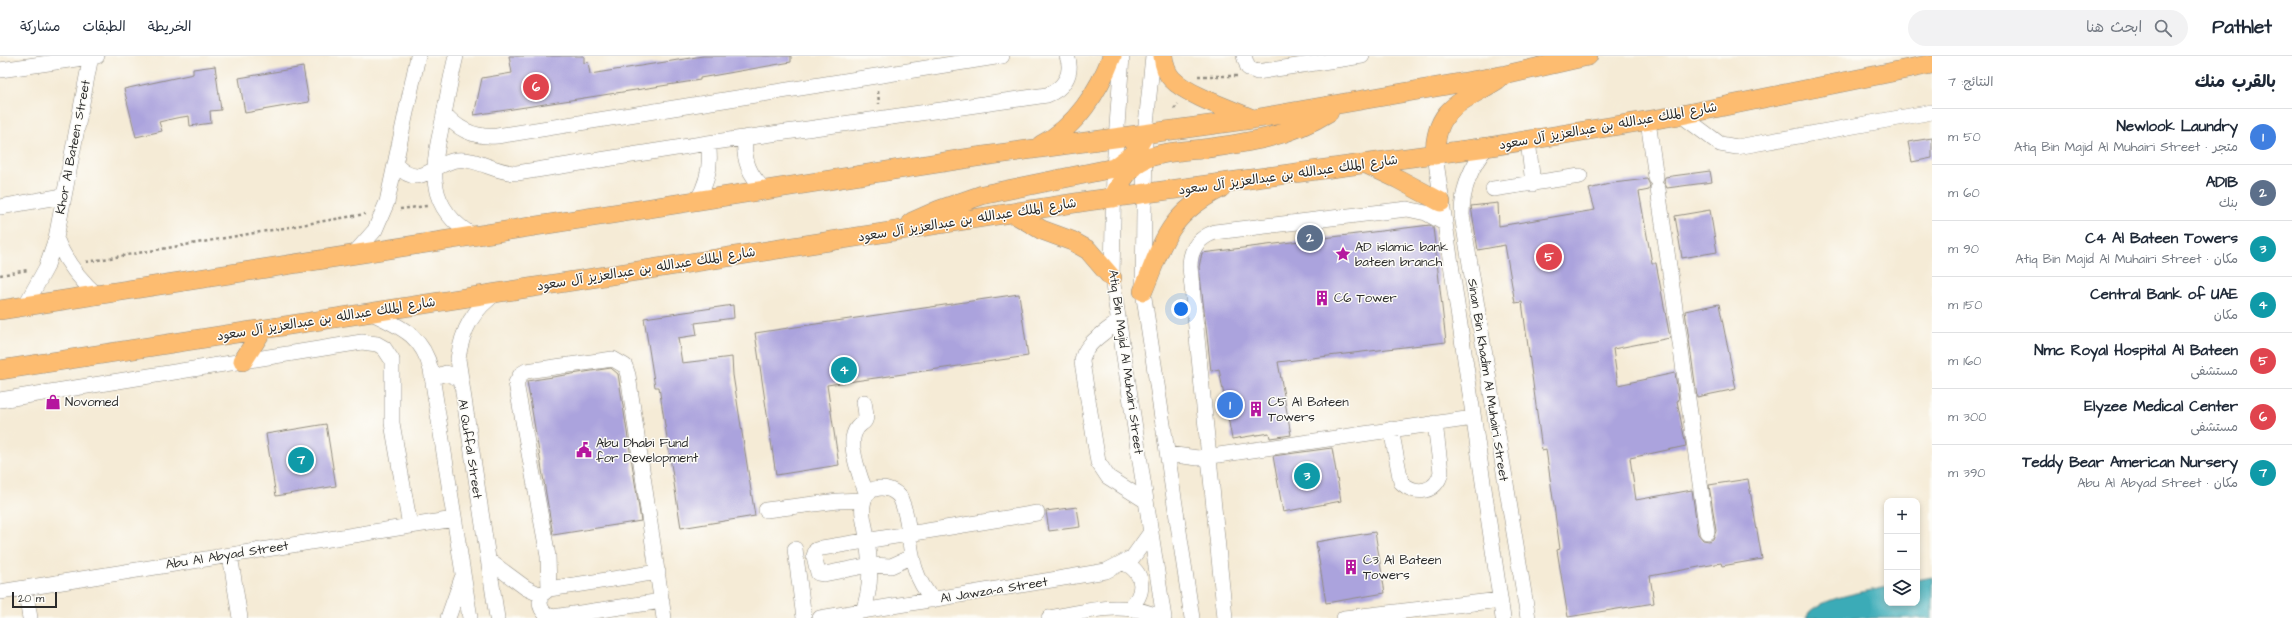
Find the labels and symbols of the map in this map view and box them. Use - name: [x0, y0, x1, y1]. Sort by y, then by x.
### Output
- pin: 6: [523, 72, 549, 102]
- street label: Khor Al Bateen Street: [51, 78, 95, 216]
- street label: شارع الملك عبدالله بن عبدالعزيز آل سعود: [1498, 98, 1718, 154]
- street label: شارع الملك عبدالله بن عبدالعزيز آل سعود: [1177, 151, 1399, 199]
- street label: شارع الملك عبدالله بن عبدالعزيز آل سعود: [856, 194, 1078, 246]
- pin: 2: [1297, 223, 1323, 253]
- place label: AD islamic bank bateen branch: [1355, 238, 1448, 271]
- pin: 5: [1536, 242, 1562, 272]
- street label: شارع الملك عبدالله بن عبدالعزيز آل سعود: [535, 243, 757, 295]
- place icon: AD islamic bank bateen branch: [1334, 245, 1352, 263]
- street label: Atiq Bin Majid Al Muhairi Street: [1104, 269, 1148, 456]
- street label: Sinan Bin Khadim Al Muhairi Street: [1463, 277, 1513, 484]
- building icon: C6 Tower: [1313, 289, 1331, 307]
- place label: C6 Tower: [1334, 289, 1397, 307]
- street label: شارع الملك عبدالله بن عبدالعزيز آل سعود: [215, 293, 437, 345]
- your location: [1171, 299, 1191, 319]
- pin: 4: [831, 355, 857, 385]
- pin: 1: [1217, 390, 1243, 420]
- shop icon: Novomed: [44, 393, 62, 411]
- place label: Novomed: [65, 393, 119, 411]
- place label: C5 Al Bateen Towers: [1268, 393, 1349, 426]
- street label: Al Quffal Street: [453, 398, 487, 501]
- building icon: C5 Al Bateen Towers: [1247, 400, 1265, 418]
- place label: Abu Dhabi Fund for Development: [596, 434, 699, 467]
- public building icon: Abu Dhabi Fund for Development: [575, 441, 593, 459]
- pin: 7: [288, 445, 314, 475]
- pin: 3: [1294, 461, 1320, 491]
- street label: Abu Al Abyad Street: [164, 536, 291, 575]
- place label: C3 Al Bateen Towers: [1363, 551, 1442, 584]
- building icon: C3 Al Bateen Towers: [1342, 558, 1360, 576]
- street label: Al Jawza-a Street: [939, 573, 1050, 607]
- scale bar: [12, 590, 57, 609]

